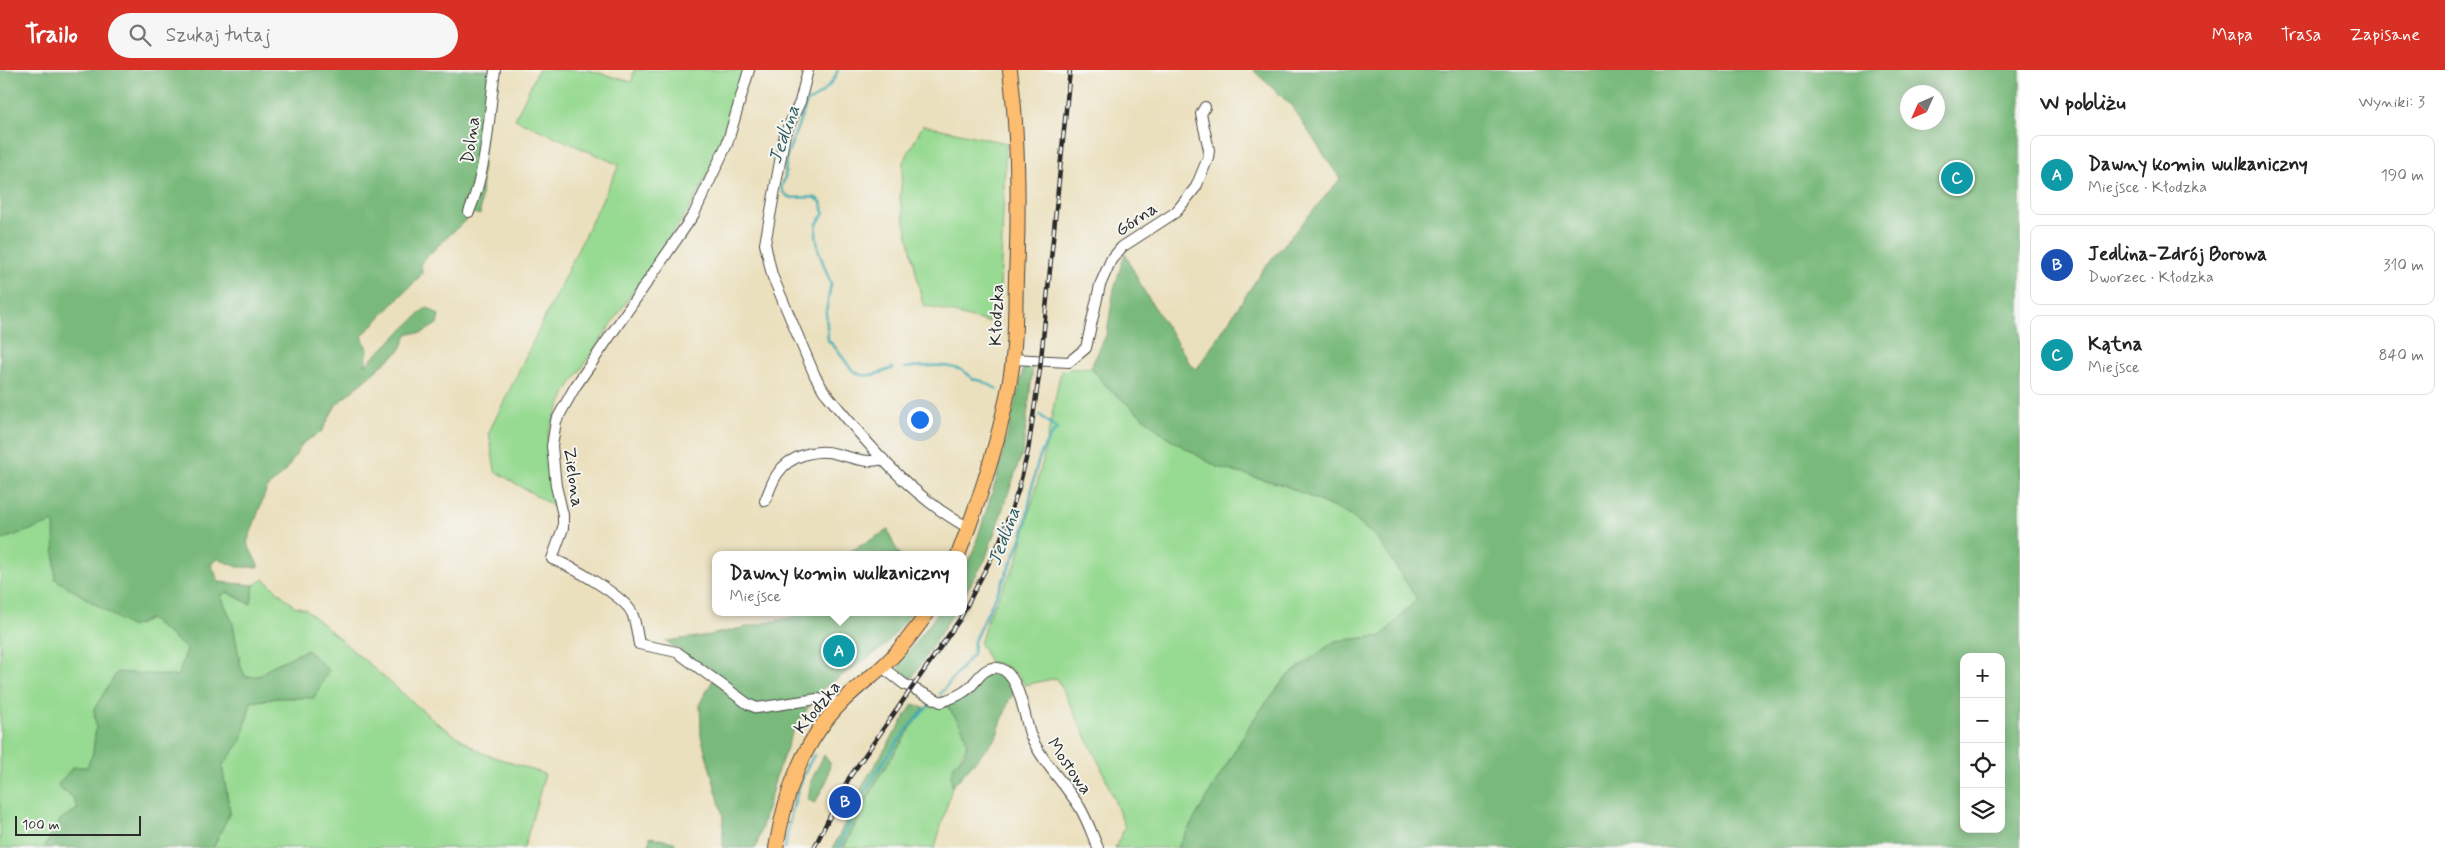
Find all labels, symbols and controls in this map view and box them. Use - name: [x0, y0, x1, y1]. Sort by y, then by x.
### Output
- search box: [108, 13, 458, 58]
- text: Trailo: [25, 20, 78, 51]
- icon: search: [126, 21, 154, 49]
- text: Szukaj tutaj: [166, 23, 271, 48]
- text: Mapa: [2212, 23, 2253, 47]
- text: Trasa: [2281, 23, 2321, 47]
- text: Zapisane: [2349, 23, 2420, 47]
- north arrow: [1900, 85, 1945, 130]
- text: W pobliżu: [2040, 89, 2126, 117]
- text: Wyniki: 3: [2359, 92, 2425, 113]
- water label: Jedlina: [763, 102, 806, 167]
- street label: Dolna: [456, 115, 486, 165]
- text: Dawny komin wulkaniczny: [2088, 152, 2308, 177]
- pin: C: [1941, 159, 1973, 197]
- text: A: [2052, 165, 2062, 186]
- text: 190 m: [2381, 165, 2424, 186]
- text: Miejsce · Kłodzka: [2088, 177, 2207, 198]
- street label: Górna: [1111, 197, 1162, 243]
- text: Jedlina-Zdrój Borowa: [2088, 242, 2267, 267]
- text: B: [2052, 255, 2062, 276]
- text: 310 m: [2383, 255, 2424, 276]
- text: Dworzec · Kłodzka: [2088, 267, 2214, 288]
- street label: Kłodzka: [984, 284, 1010, 347]
- text: Kątna: [2088, 332, 2142, 357]
- text: C: [2051, 345, 2063, 366]
- text: 840 m: [2379, 345, 2424, 366]
- text: Miejsce: [2088, 357, 2139, 378]
- your location: [907, 407, 933, 433]
- street label: Zielona: [557, 446, 589, 509]
- water label: Jedlina: [982, 504, 1027, 569]
- popup: [712, 551, 967, 616]
- text: Dawny komin wulkaniczny: [730, 561, 949, 586]
- text: Miejsce: [730, 586, 781, 607]
- pin: A: [823, 632, 855, 670]
- map controls: [1960, 653, 2005, 833]
- button: +: [1960, 653, 2005, 698]
- street label: Kłodzka: [789, 676, 847, 739]
- button: −: [1960, 698, 2005, 743]
- street label: Mostowa: [1041, 733, 1097, 800]
- button: locate: [1960, 743, 2005, 788]
- pin: B: [829, 783, 861, 821]
- button: layers: [1960, 788, 2005, 833]
- scale bar: [15, 813, 141, 836]
- text: 100 m: [22, 816, 60, 834]

